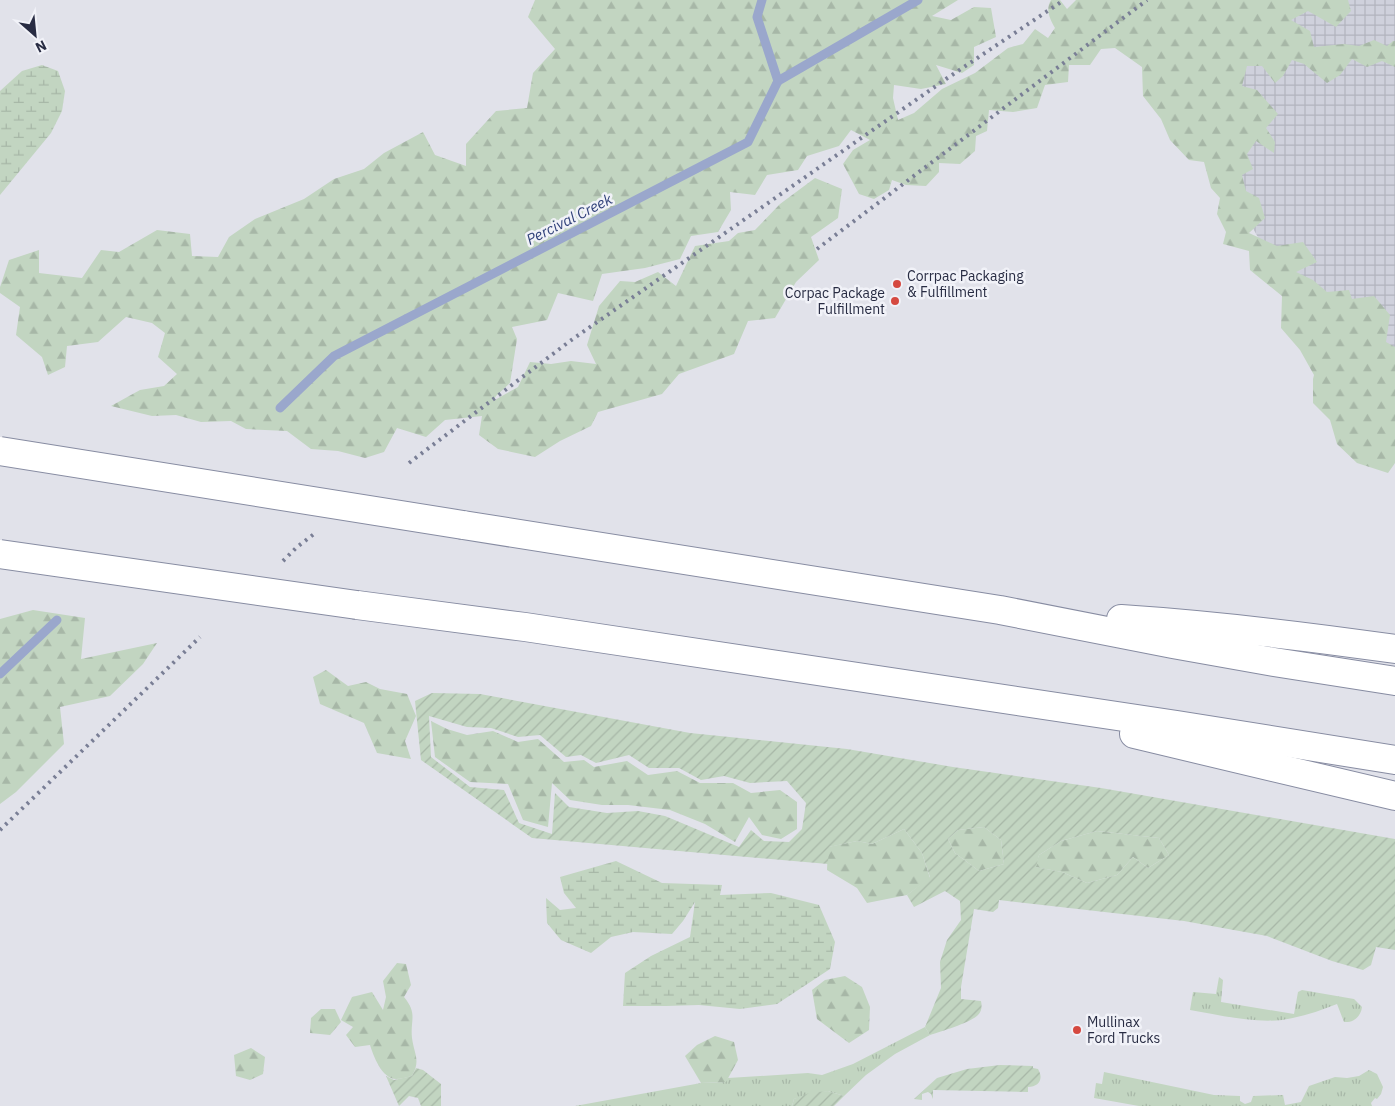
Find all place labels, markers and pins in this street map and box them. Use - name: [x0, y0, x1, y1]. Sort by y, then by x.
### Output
- place label: Corrpac Packaging & Fulfillment: [907, 267, 1024, 301]
- marker: Corrpac Packaging & Fulfillment: [891, 278, 903, 290]
- place label: Corpac Package Fulfillment: [785, 284, 885, 318]
- marker: Corpac Package Fulfillment: [889, 295, 901, 307]
- place label: Mullinax Ford Trucks: [1087, 1013, 1161, 1047]
- marker: Mullinax Ford Trucks: [1071, 1024, 1083, 1036]

